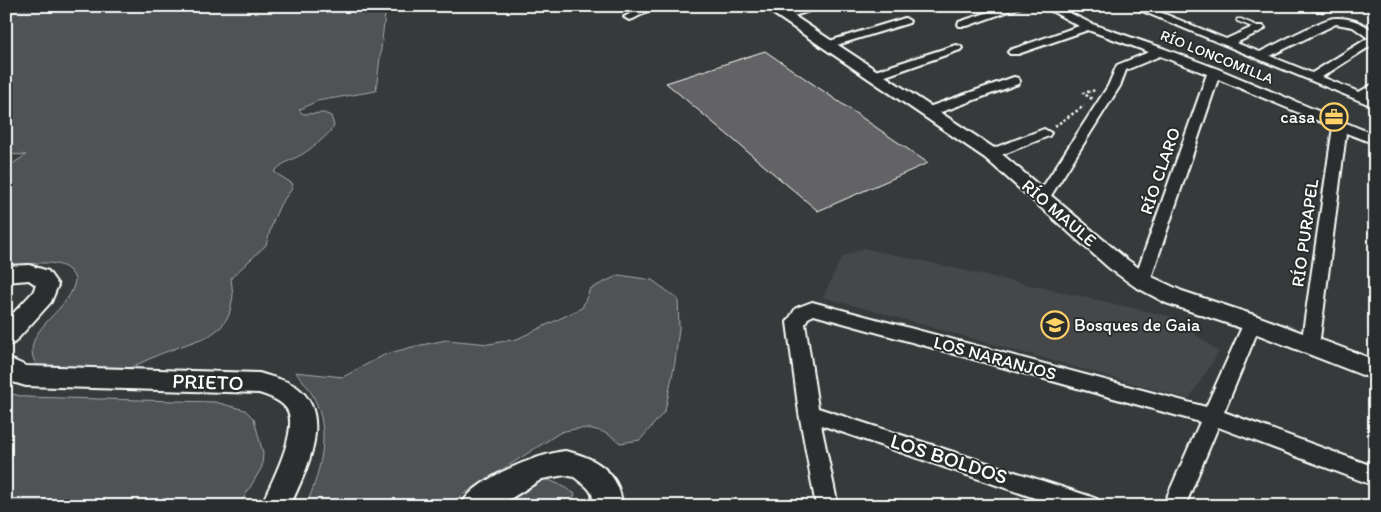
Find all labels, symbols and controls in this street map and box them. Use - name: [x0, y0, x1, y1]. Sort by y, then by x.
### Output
- street label: RÍO LONCOMILLA: [1158, 26, 1277, 88]
- office icon: casa: [1319, 102, 1349, 132]
- place label: casa: [1280, 106, 1315, 128]
- street label: RÍO CLARO: [1135, 125, 1185, 217]
- street label: RÍO MAULE: [1017, 175, 1101, 251]
- street label: RÍO PURAPEL: [1287, 178, 1323, 288]
- school or university icon: Bosques de Gaia: [1040, 310, 1070, 340]
- place label: Bosques de Gaia: [1074, 314, 1201, 336]
- street label: LOS NARANJOS: [931, 331, 1059, 385]
- street label: PRIETO: [172, 368, 244, 395]
- street label: LOS BOLDOS: [887, 428, 1011, 489]

